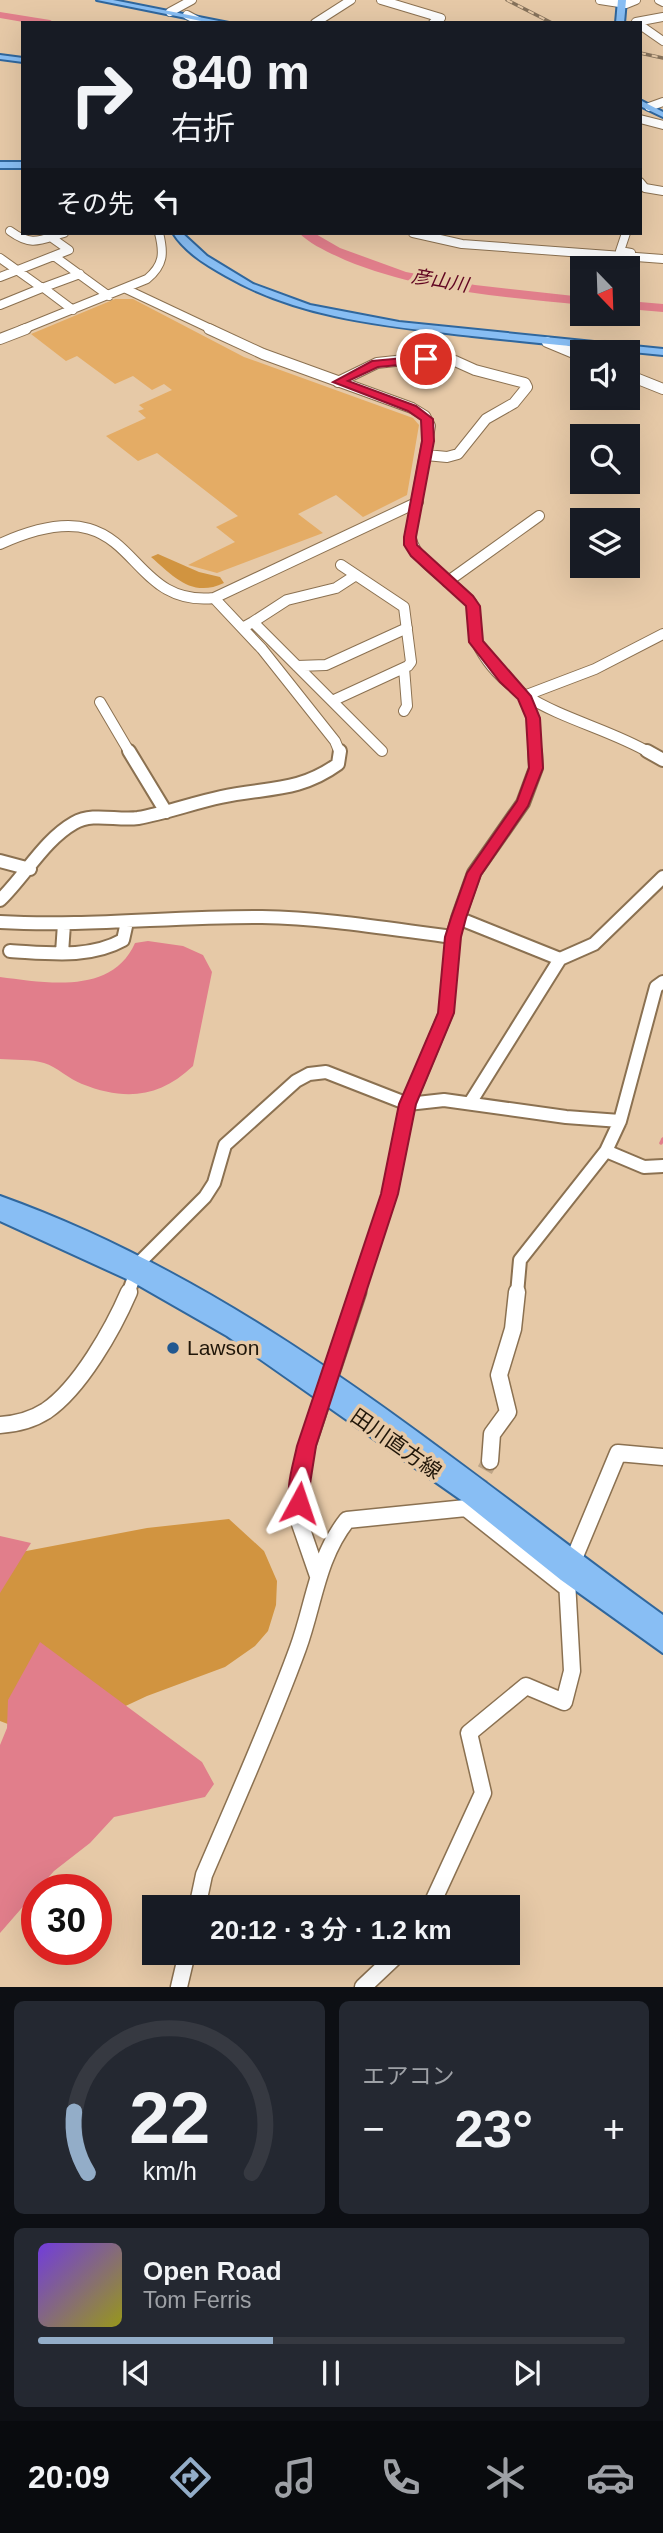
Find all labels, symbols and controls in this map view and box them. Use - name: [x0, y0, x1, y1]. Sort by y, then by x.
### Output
- text: 840 m: [171, 45, 310, 99]
- icon: right: [56, 49, 147, 140]
- text: 右折: [171, 110, 235, 146]
- icon: left: [148, 182, 186, 220]
- text: その先: [56, 189, 134, 219]
- north arrow: [570, 256, 640, 326]
- map controls: [570, 256, 640, 578]
- water label: 彦山川: [410, 265, 472, 296]
- pin: [396, 329, 456, 389]
- icon: arrive: [407, 340, 445, 378]
- button: sound: [570, 340, 640, 410]
- button: search: [570, 424, 640, 494]
- button: layers: [570, 508, 640, 578]
- place label: Lawson: [187, 1336, 259, 1359]
- marker: Lawson: [165, 1340, 181, 1356]
- street label: 田川直方線: [347, 1404, 446, 1483]
- position arrow: [262, 1466, 336, 1540]
- speed limit sign: 30: [21, 1874, 112, 1965]
- text: 20:12 · 3 分 · 1.2 km: [210, 1915, 452, 1945]
- text: エアコン: [363, 2063, 455, 2089]
- text: 22: [129, 2078, 210, 2159]
- text: 23°: [454, 2100, 533, 2158]
- text: −: [363, 2108, 385, 2150]
- text: +: [603, 2108, 625, 2150]
- text: km/h: [142, 2157, 196, 2185]
- text: Open Road: [143, 2256, 282, 2286]
- text: Tom Ferris: [143, 2287, 252, 2313]
- icon: previous: [117, 2354, 155, 2392]
- icon: pause: [312, 2354, 350, 2392]
- icon: next: [508, 2354, 546, 2392]
- icon: directions: [166, 2453, 215, 2502]
- icon: music: [271, 2453, 320, 2502]
- icon: phone: [376, 2453, 425, 2502]
- icon: climate: [481, 2453, 530, 2502]
- icon: car: [586, 2453, 635, 2502]
- text: 20:09: [28, 2459, 110, 2495]

